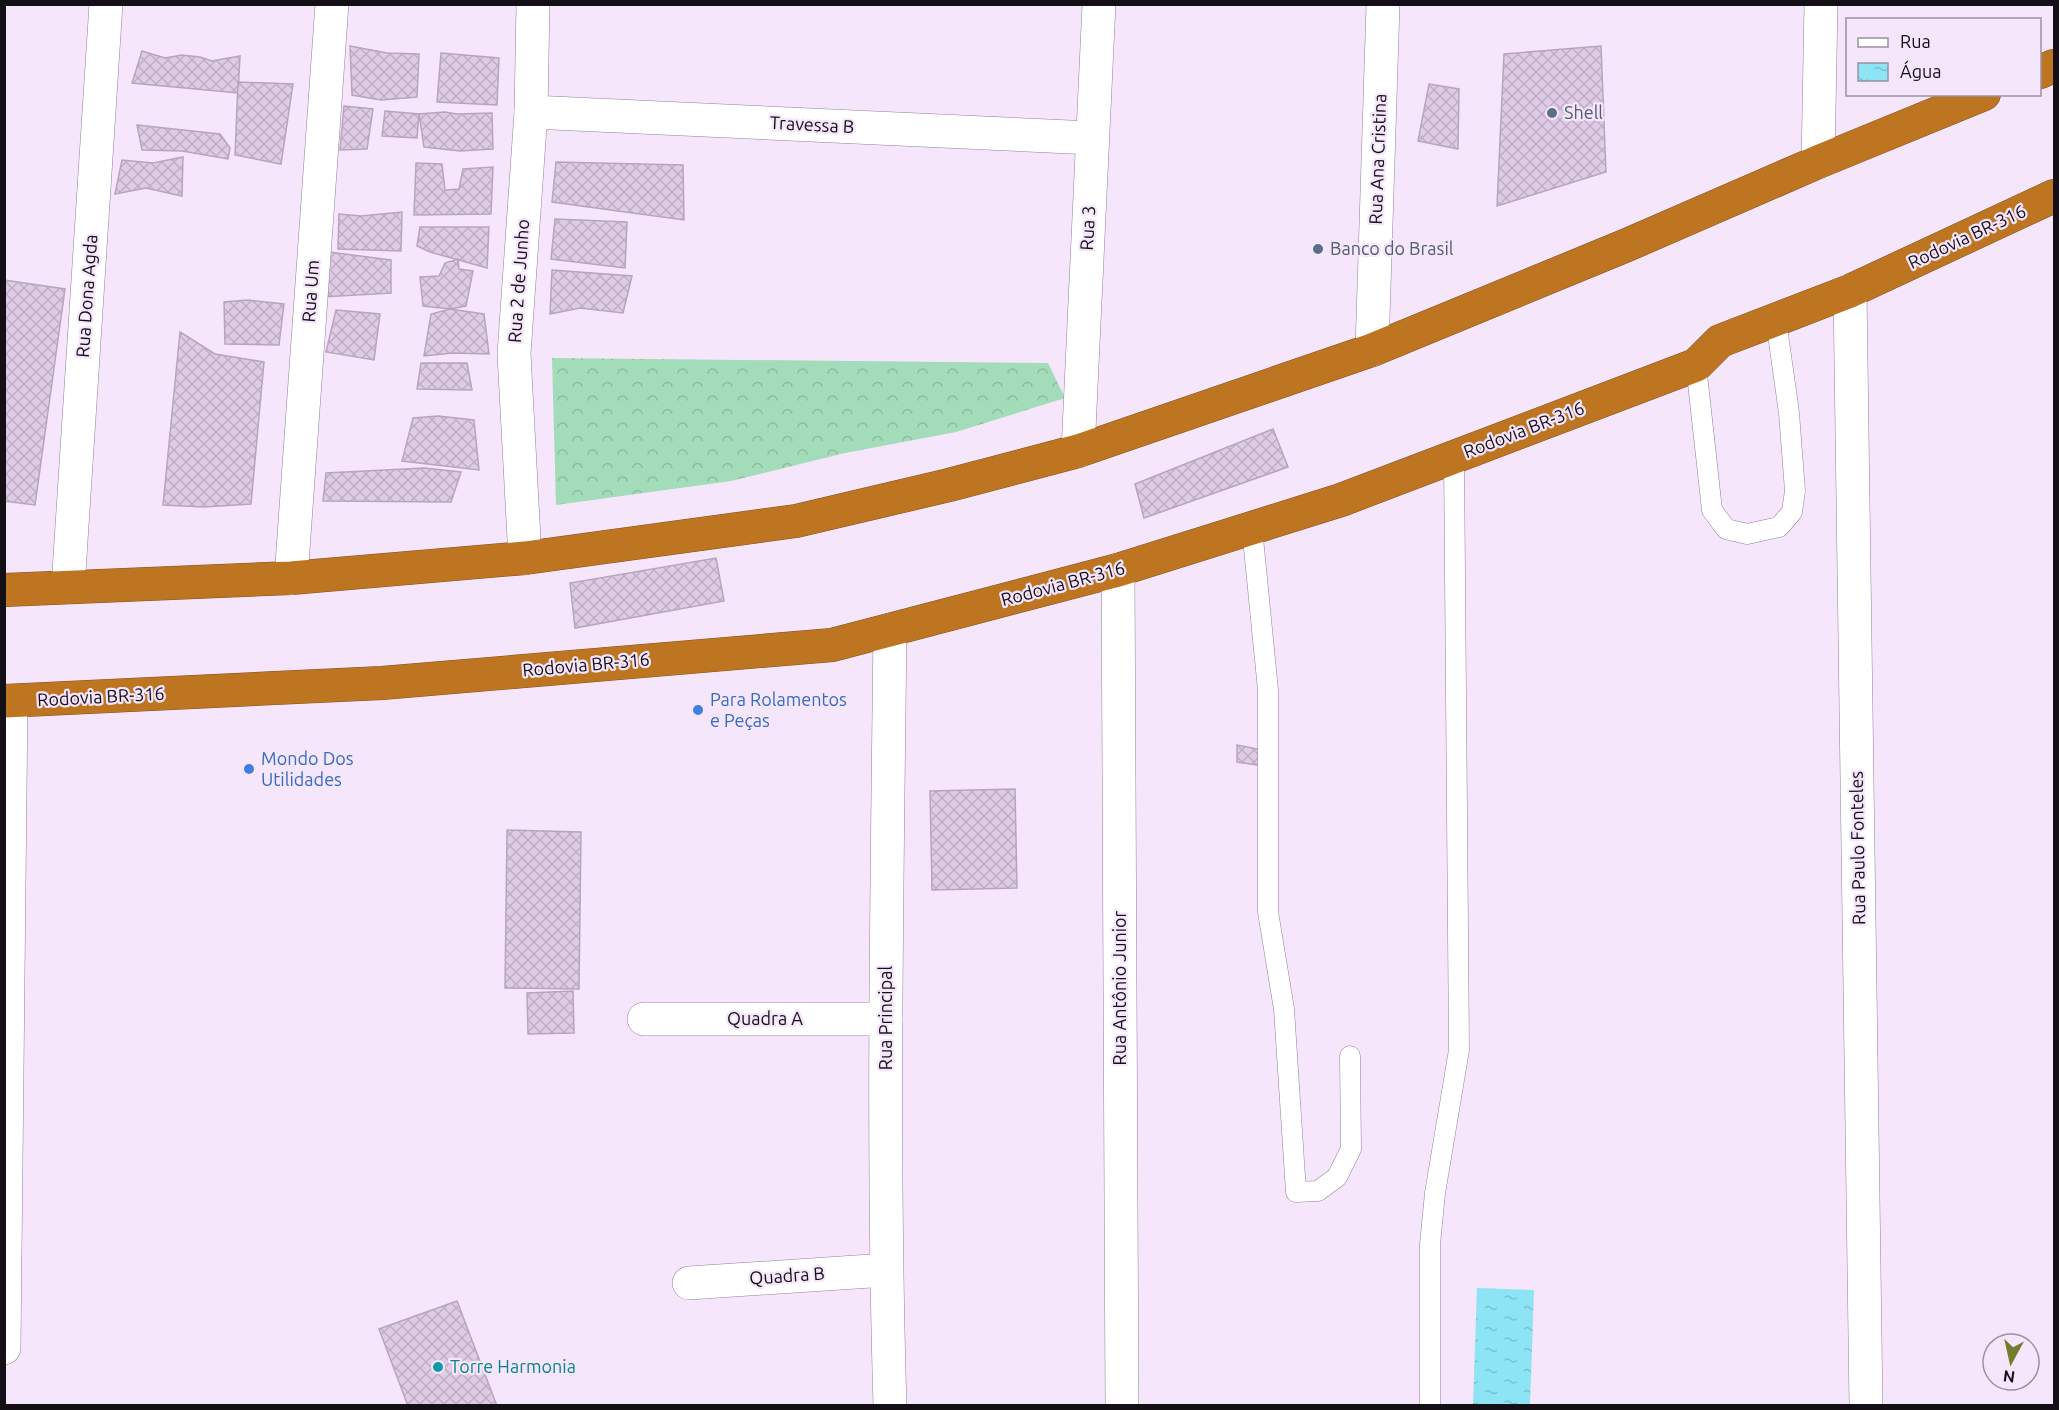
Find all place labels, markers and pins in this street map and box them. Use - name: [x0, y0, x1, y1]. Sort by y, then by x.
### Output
- place label: Shell: [1564, 102, 1603, 122]
- marker: Shell: [1545, 106, 1559, 120]
- place label: Banco do Brasil: [1330, 238, 1454, 258]
- marker: Banco do Brasil: [1311, 242, 1325, 256]
- place label: Para Rolamentos e Peças: [710, 689, 847, 730]
- marker: Para Rolamentos e Peças: [691, 703, 705, 717]
- place label: Mondo Dos Utilidades: [261, 748, 354, 789]
- marker: Mondo Dos Utilidades: [242, 762, 256, 776]
- place label: Torre Harmonia: [450, 1356, 576, 1376]
- marker: Torre Harmonia: [431, 1360, 445, 1374]

